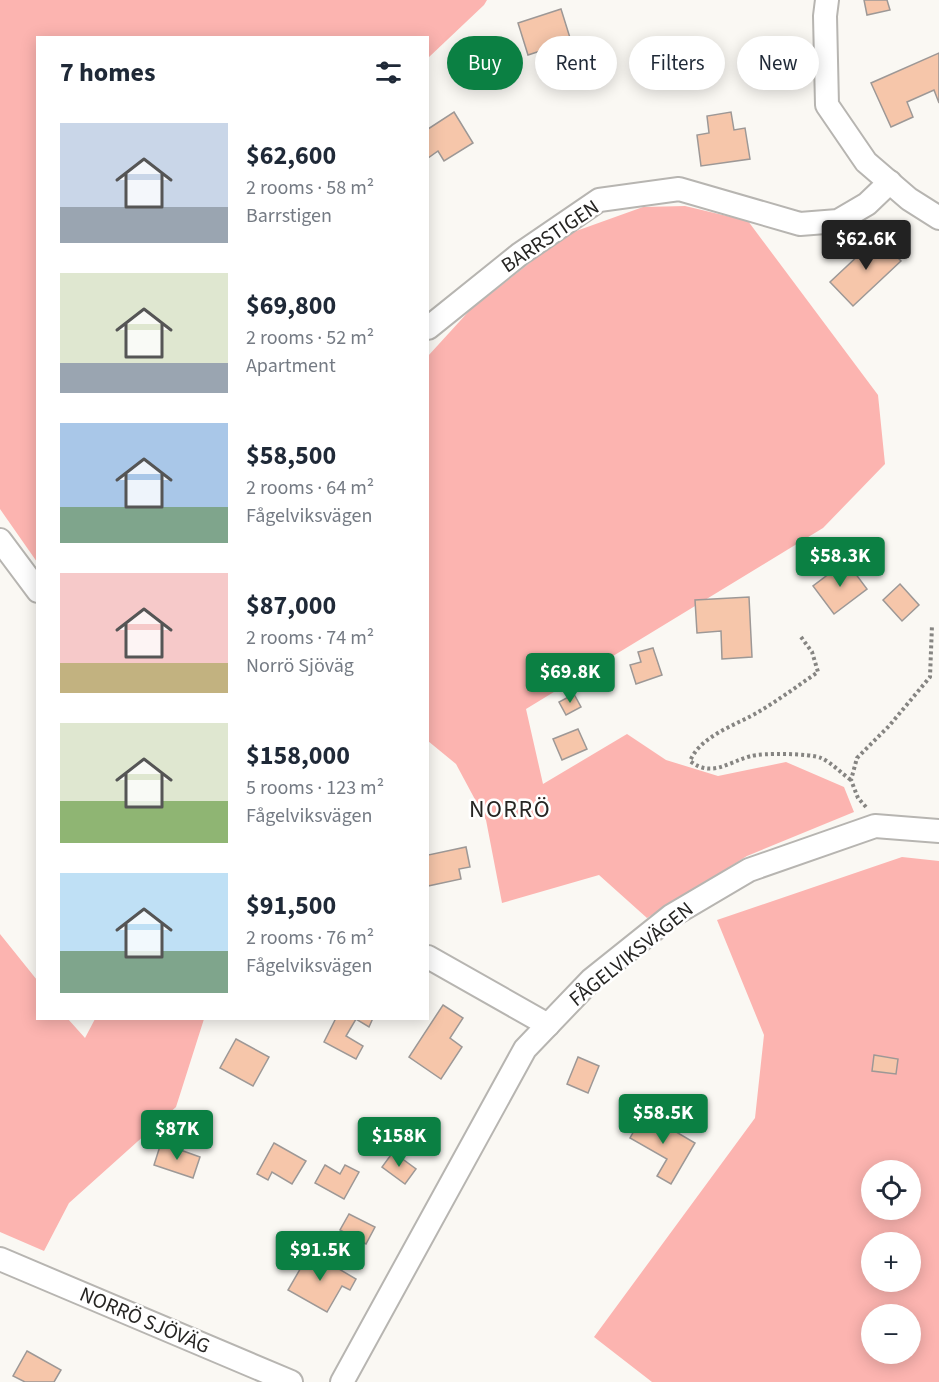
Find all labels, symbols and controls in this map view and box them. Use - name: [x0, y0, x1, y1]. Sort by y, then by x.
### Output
- chip: Buy: [447, 36, 523, 90]
- chip: Rent: [535, 36, 617, 90]
- chip: Filters: [629, 36, 725, 90]
- chip: New: [737, 36, 819, 90]
- text: 7 homes: [60, 54, 155, 91]
- icon: filters: [372, 56, 405, 89]
- text: $62,600: [246, 137, 336, 174]
- icon: home: [108, 147, 180, 219]
- text: 2 rooms · 58 m²: [246, 174, 374, 202]
- street label: BARRSTIGEN: [495, 192, 605, 280]
- text: Barrstigen: [246, 202, 332, 230]
- pin: $62.6K: [817, 220, 915, 271]
- text: $62.6K: [836, 225, 896, 253]
- text: $69,800: [246, 287, 336, 324]
- icon: home: [108, 297, 180, 369]
- text: 2 rooms · 52 m²: [246, 324, 374, 352]
- text: Apartment: [246, 352, 336, 380]
- text: $58,500: [246, 437, 336, 474]
- icon: home: [108, 447, 180, 519]
- text: 2 rooms · 64 m²: [246, 474, 374, 502]
- text: Fågelviksvägen: [246, 502, 372, 530]
- pin: $58.3K: [791, 537, 889, 588]
- text: $58.3K: [810, 542, 870, 570]
- text: $87,000: [246, 587, 336, 624]
- icon: home: [108, 597, 180, 669]
- text: 2 rooms · 74 m²: [246, 624, 374, 652]
- text: Norrö Sjöväg: [246, 652, 354, 680]
- pin: $69.8K: [521, 653, 619, 704]
- text: $69.8K: [540, 658, 600, 686]
- text: $158,000: [246, 737, 350, 774]
- icon: home: [108, 747, 180, 819]
- text: 5 rooms · 123 m²: [246, 774, 384, 802]
- district label: NORRÖ: [469, 792, 551, 827]
- text: Fågelviksvägen: [246, 802, 372, 830]
- text: $91,500: [246, 887, 336, 924]
- street label: FÅGELVIKSVÄGEN: [562, 894, 700, 1014]
- icon: home: [108, 897, 180, 969]
- text: 2 rooms · 76 m²: [246, 924, 374, 952]
- text: Fågelviksvägen: [246, 952, 372, 980]
- pin: $58.5K: [614, 1094, 712, 1145]
- text: $58.5K: [633, 1099, 693, 1127]
- pin: $87K: [141, 1110, 213, 1161]
- text: $87K: [155, 1115, 199, 1143]
- pin: $158K: [357, 1117, 441, 1168]
- text: $158K: [372, 1122, 426, 1150]
- map controls: [861, 1160, 921, 1364]
- button: locate: [861, 1160, 921, 1220]
- pin: $91.5K: [271, 1231, 369, 1282]
- button: +: [861, 1232, 921, 1292]
- text: $91.5K: [290, 1236, 350, 1264]
- street label: NORRÖ SJÖVÄG: [75, 1279, 215, 1361]
- button: −: [861, 1304, 921, 1364]

